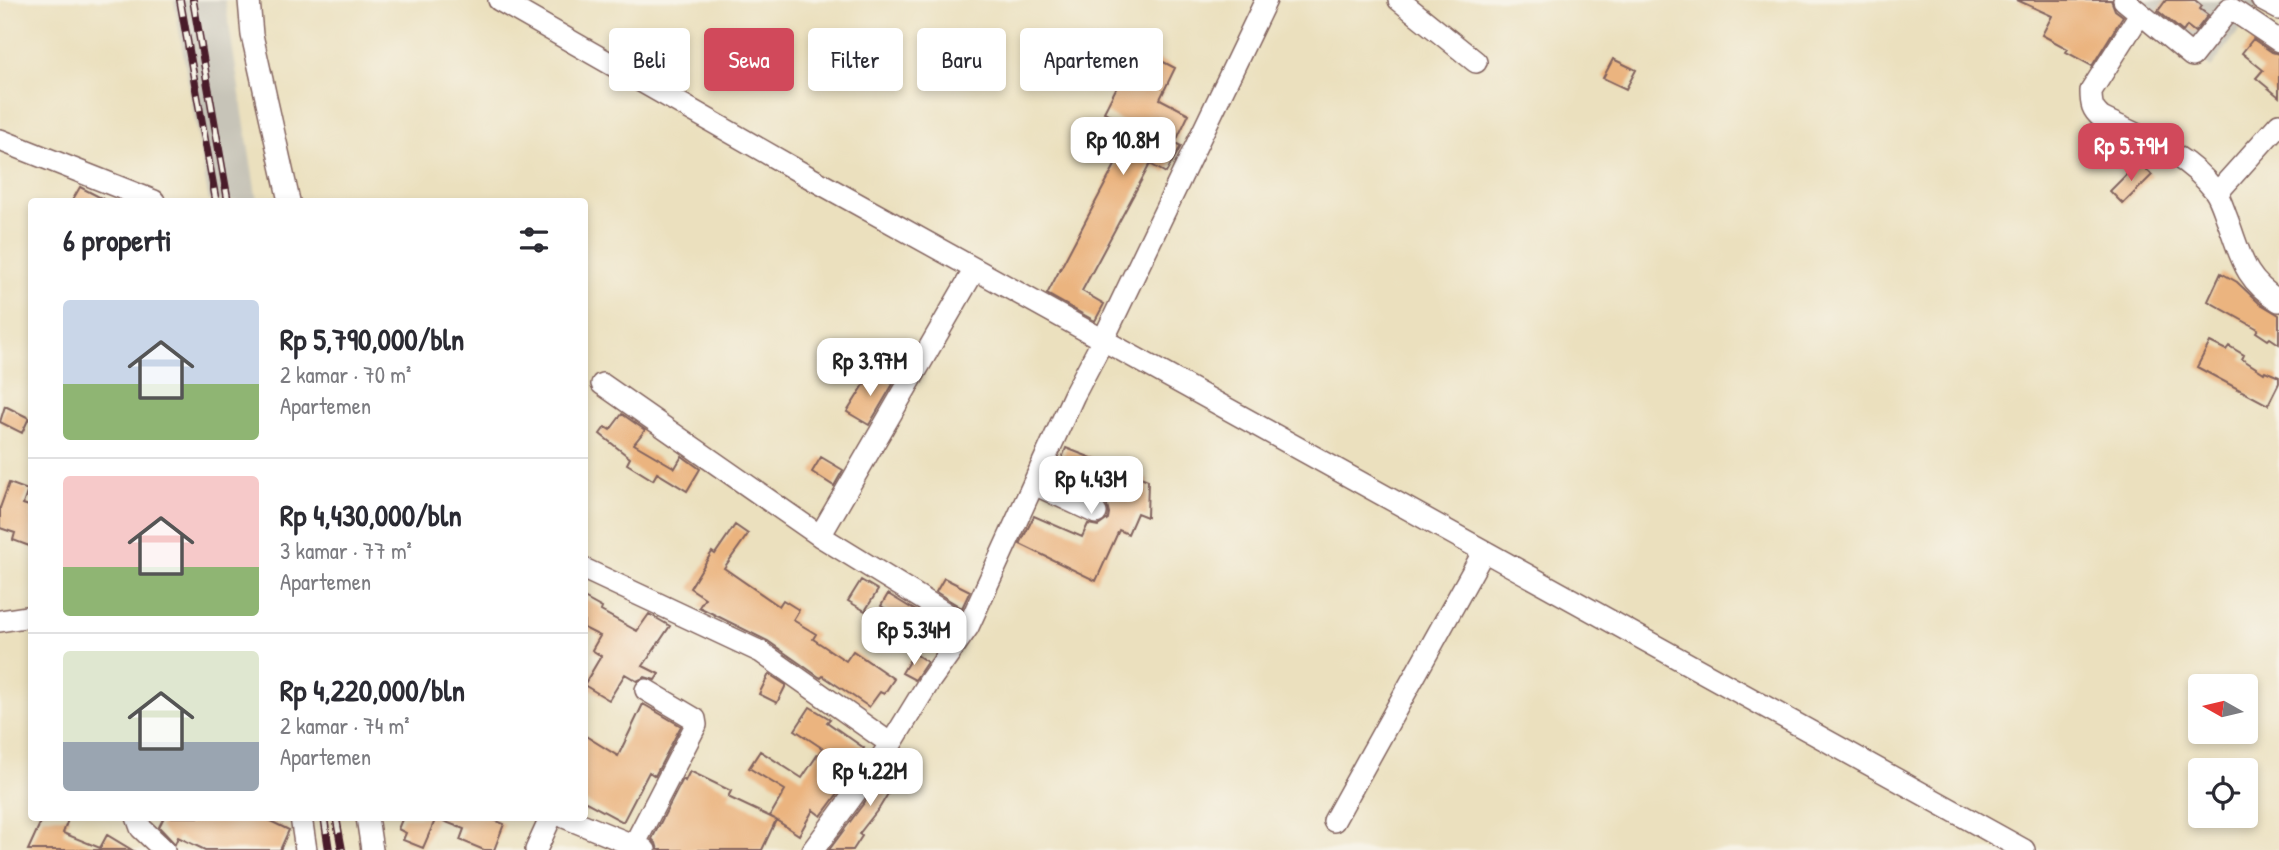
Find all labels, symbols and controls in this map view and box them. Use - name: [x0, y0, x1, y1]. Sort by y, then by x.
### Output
- chip: Beli: [609, 28, 690, 91]
- chip: Sewa: [704, 28, 794, 91]
- chip: Filter: [808, 28, 903, 91]
- chip: Baru: [917, 28, 1006, 91]
- chip: Apartemen: [1020, 28, 1163, 91]
- pin: Rp 10.8M: [1051, 118, 1195, 177]
- text: Rp 10.8M: [1087, 124, 1159, 155]
- pin: Rp 5.79M: [2059, 124, 2203, 183]
- text: Rp 5.79M: [2094, 130, 2168, 161]
- text: 6 properti: [63, 220, 172, 260]
- icon: filters: [515, 221, 553, 259]
- text: Rp 5,790,000/bln: [280, 319, 464, 359]
- icon: home: [119, 328, 203, 412]
- pin: Rp 3.97M: [798, 338, 942, 398]
- text: Rp 3.97M: [833, 345, 907, 376]
- text: 2 kamar · 70 m²: [280, 359, 411, 390]
- text: Apartemen: [280, 390, 371, 421]
- pin: Rp 4.43M: [1019, 456, 1163, 516]
- text: Rp 4.43M: [1055, 463, 1127, 494]
- text: Rp 4,430,000/bln: [280, 495, 462, 535]
- icon: home: [119, 504, 203, 588]
- text: 3 kamar · 77 m²: [280, 535, 412, 566]
- text: Apartemen: [280, 566, 371, 597]
- pin: Rp 5.34M: [842, 608, 986, 667]
- text: Rp 5.34M: [878, 614, 950, 645]
- text: Rp 4,220,000/bln: [280, 670, 465, 710]
- north arrow: [2188, 674, 2258, 744]
- map controls: [2188, 674, 2258, 828]
- icon: home: [119, 679, 203, 763]
- text: 2 kamar · 74 m²: [280, 710, 410, 741]
- text: Apartemen: [280, 741, 371, 772]
- pin: Rp 4.22M: [798, 748, 942, 808]
- text: Rp 4.22M: [833, 755, 907, 786]
- button: locate: [2188, 758, 2258, 828]

